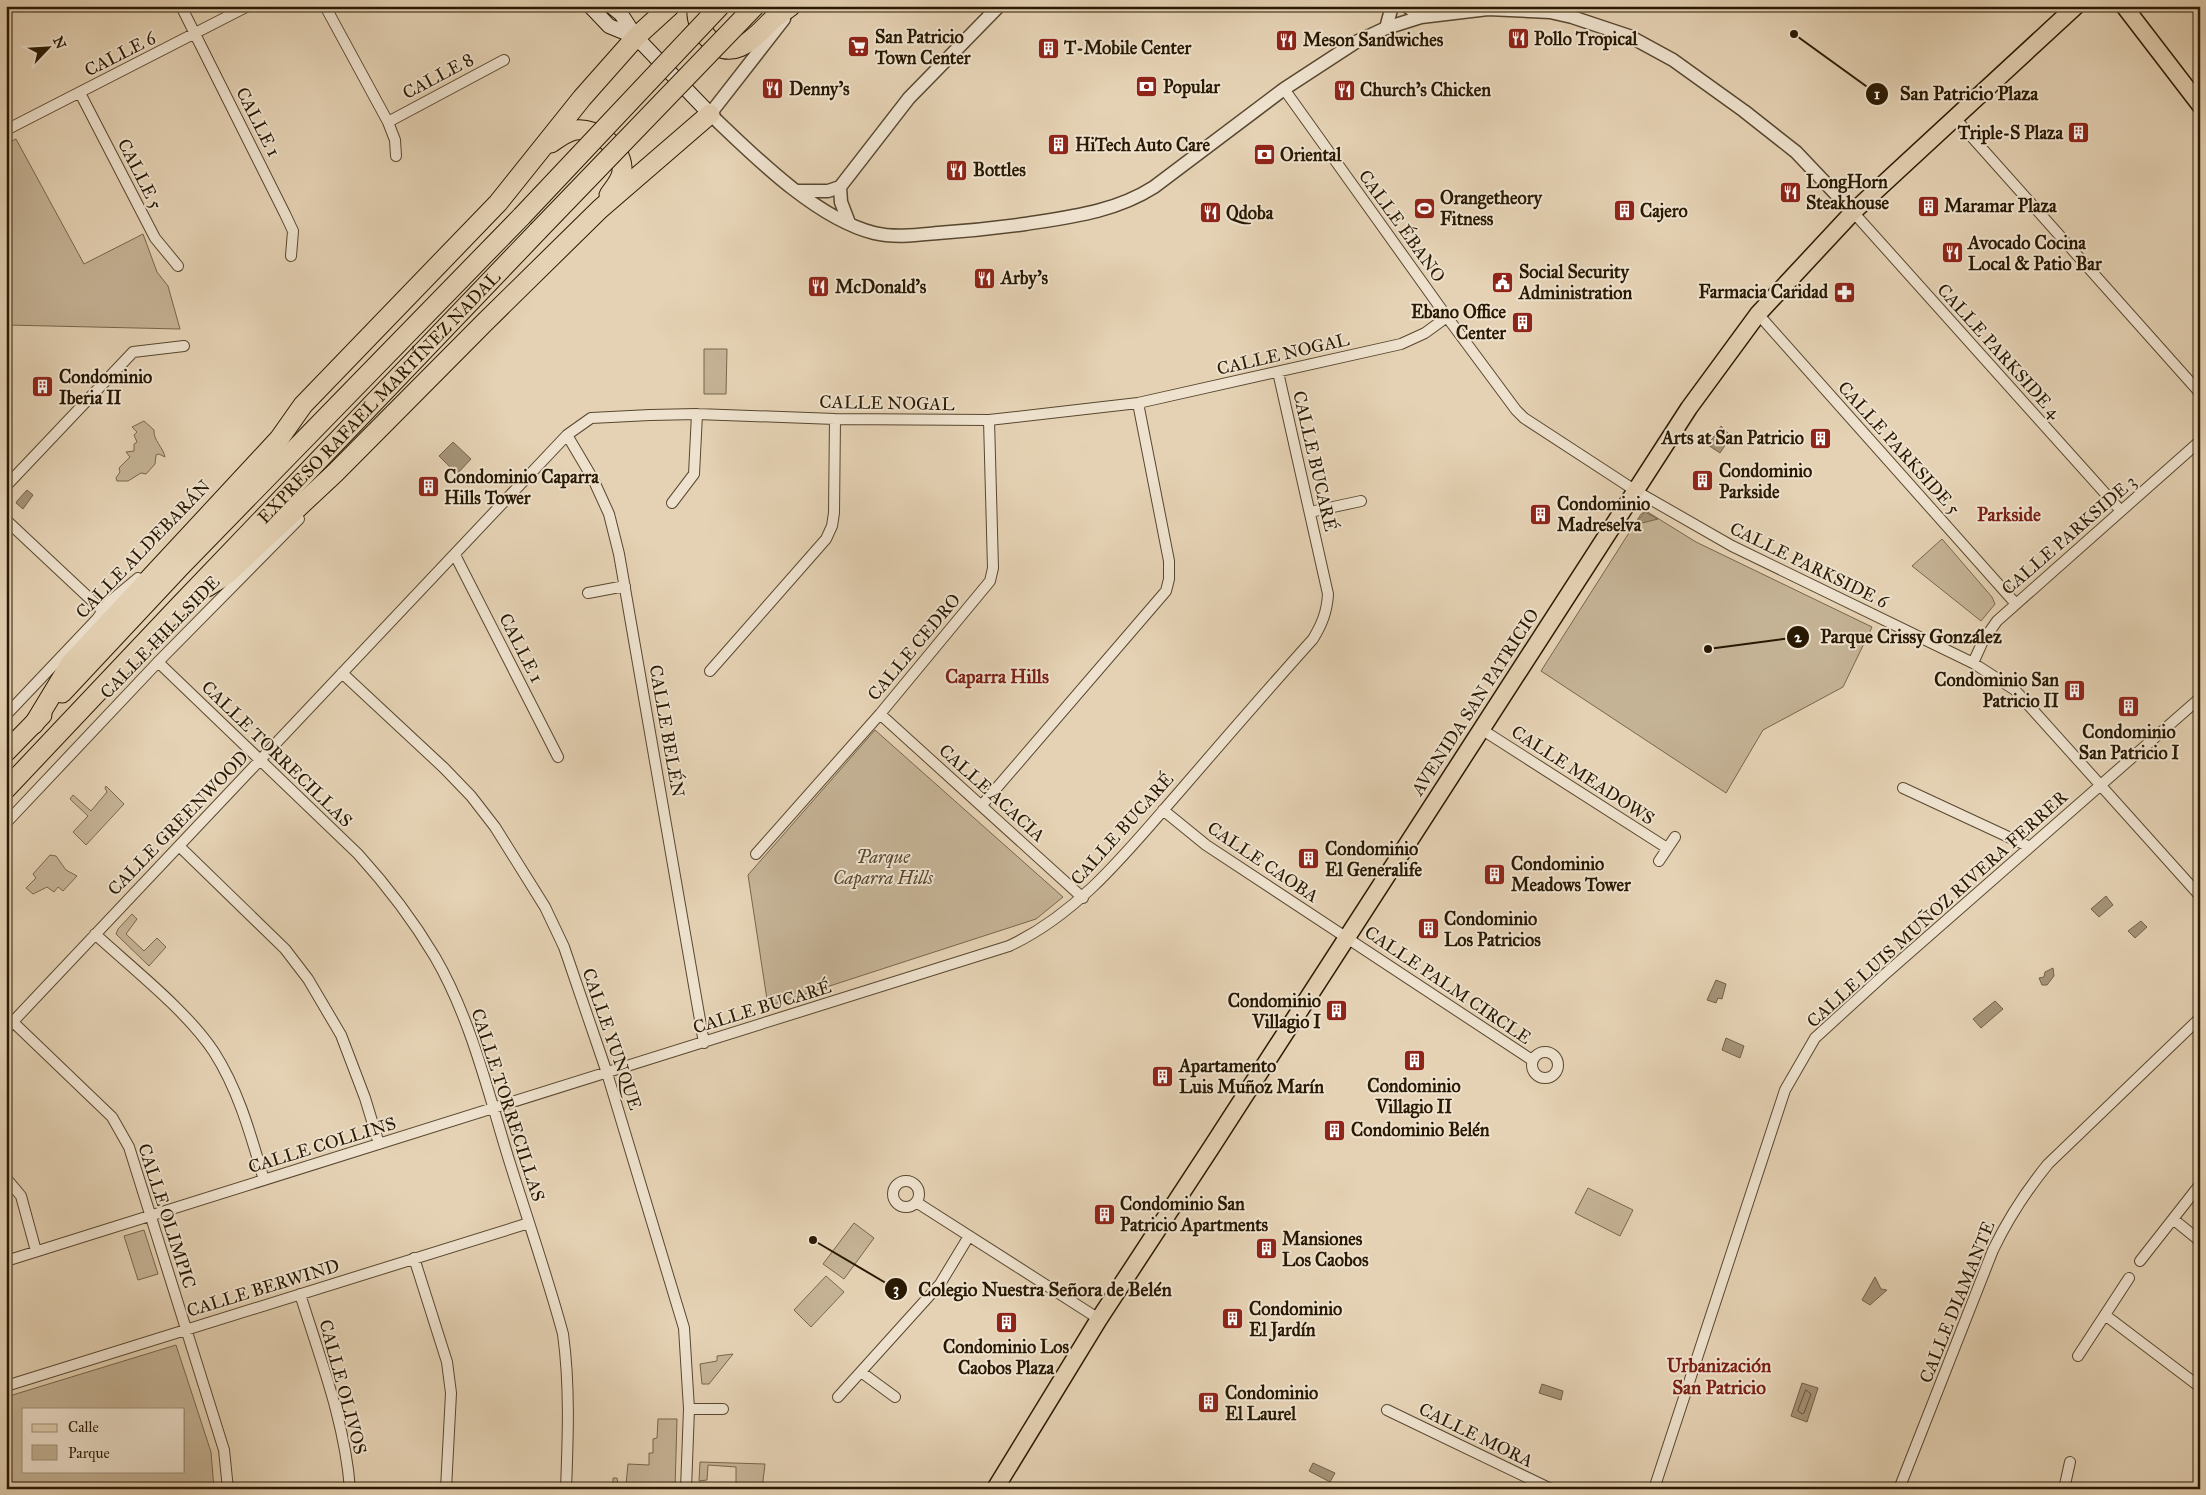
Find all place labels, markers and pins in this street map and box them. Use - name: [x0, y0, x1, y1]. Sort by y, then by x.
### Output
- place label: San Patricio Town Center: [874, 26, 972, 69]
- restaurant icon: Pollo Tropical: [1506, 27, 1530, 51]
- restaurant icon: Meson Sandwiches: [1275, 28, 1299, 52]
- place label: Pollo Tropical: [1534, 28, 1639, 51]
- place label: Meson Sandwiches: [1303, 29, 1444, 51]
- supermarket icon: San Patricio Town Center: [847, 35, 871, 59]
- building icon: T-Mobile Center: [1036, 36, 1060, 60]
- place label: T-Mobile Center: [1063, 37, 1192, 59]
- bank icon: Popular: [1135, 75, 1159, 99]
- place label: Popular: [1163, 76, 1221, 99]
- restaurant icon: Denny's: [761, 77, 785, 101]
- callout: San Patricio Plaza: [1865, 77, 2049, 111]
- place label: Denny's: [789, 78, 850, 101]
- restaurant icon: Church's Chicken: [1332, 78, 1356, 102]
- place label: Church's Chicken: [1360, 79, 1491, 101]
- building icon: Triple-S Plaza: [2067, 121, 2091, 145]
- place label: Triple-S Plaza: [1957, 122, 2063, 145]
- building icon: HiTech Auto Care: [1047, 133, 1071, 157]
- place label: HiTech Auto Care: [1075, 134, 1210, 156]
- bank icon: Oriental: [1252, 143, 1276, 167]
- place label: Oriental: [1280, 144, 1342, 166]
- restaurant icon: Bottles: [945, 158, 969, 182]
- place label: Bottles: [973, 159, 1026, 181]
- place label: LongHorn Steakhouse: [1806, 171, 1889, 214]
- restaurant icon: LongHorn Steakhouse: [1778, 180, 1802, 204]
- place label: Orangetheory Fitness: [1440, 187, 1543, 230]
- building icon: Maramar Plaza: [1916, 194, 1940, 218]
- place label: Maramar Plaza: [1944, 195, 2057, 217]
- sports icon: Orangetheory Fitness: [1412, 196, 1436, 220]
- building icon: Cajero: [1612, 199, 1636, 223]
- place label: Cajero: [1640, 200, 1688, 223]
- restaurant icon: Qdoba: [1198, 201, 1222, 225]
- place label: Qdoba: [1226, 202, 1274, 225]
- place label: Avocado Cocina Local & Patio Bar: [1967, 232, 2103, 275]
- restaurant icon: Avocado Cocina Local & Patio Bar: [1940, 241, 1964, 265]
- place label: Social Security Administration: [1518, 261, 1633, 304]
- restaurant icon: Arby's: [973, 266, 997, 290]
- place label: Arby's: [1000, 267, 1049, 290]
- public building icon: Social Security Administration: [1491, 270, 1515, 294]
- restaurant icon: McDonald's: [807, 275, 831, 299]
- place label: McDonald's: [835, 276, 927, 298]
- pharmacy icon: Farmacia Caridad: [1832, 280, 1856, 304]
- place label: Farmacia Caridad: [1698, 281, 1829, 303]
- place label: Ebano Office Center: [1411, 301, 1507, 344]
- building icon: Ebano Office Center: [1510, 310, 1534, 334]
- place label: Condominio Iberia II: [59, 366, 152, 409]
- building icon: Condominio Iberia II: [31, 375, 55, 399]
- building icon: Arts at San Patricio: [1808, 426, 1832, 450]
- place label: Arts at San Patricio: [1661, 427, 1804, 449]
- place label: Condominio Parkside: [1719, 460, 1812, 503]
- place label: Condominio Caparra Hills Tower: [444, 466, 599, 509]
- building icon: Condominio Parkside: [1691, 469, 1715, 493]
- building icon: Condominio Caparra Hills Tower: [416, 475, 440, 499]
- place label: Condominio Madreselva: [1557, 493, 1650, 536]
- building icon: Condominio Madreselva: [1529, 502, 1553, 526]
- callout: Parque Crissy González: [1785, 620, 2012, 654]
- place label: Condominio San Patricio II: [1934, 669, 2059, 712]
- building icon: Condominio San Patricio II: [2063, 678, 2087, 702]
- building icon: Condominio San Patricio I: [2117, 695, 2141, 719]
- place label: Condominio San Patricio I: [2079, 721, 2179, 764]
- place label: Condominio El Generalife: [1325, 838, 1423, 881]
- building icon: Condominio El Generalife: [1297, 847, 1321, 871]
- place label: Condominio Meadows Tower: [1511, 853, 1632, 896]
- building icon: Condominio Meadows Tower: [1483, 862, 1507, 886]
- place label: Condominio Los Patricios: [1444, 908, 1541, 951]
- building icon: Condominio Los Patricios: [1416, 917, 1440, 941]
- place label: Condominio Villagio I: [1228, 990, 1321, 1034]
- building icon: Condominio Villagio I: [1325, 999, 1349, 1023]
- building icon: Condominio Villagio II: [1402, 1049, 1426, 1073]
- place label: Apartamento Luis Muñoz Marín: [1178, 1055, 1324, 1098]
- building icon: Apartamento Luis Muñoz Marín: [1151, 1064, 1175, 1088]
- place label: Condominio Villagio II: [1367, 1075, 1461, 1119]
- building icon: Condominio Belén: [1323, 1118, 1347, 1142]
- place label: Condominio Belén: [1351, 1119, 1490, 1141]
- place label: Condominio San Patricio Apartments: [1120, 1193, 1269, 1237]
- building icon: Condominio San Patricio Apartments: [1092, 1202, 1116, 1226]
- place label: Mansiones Los Caobos: [1282, 1228, 1369, 1271]
- building icon: Mansiones Los Caobos: [1254, 1237, 1278, 1261]
- callout: Colegio Nuestra Señora de Belén: [884, 1272, 1182, 1306]
- place label: Condominio El Jardín: [1249, 1298, 1342, 1342]
- building icon: Condominio El Jardín: [1221, 1307, 1245, 1331]
- building icon: Condominio Los Caobos Plaza: [994, 1310, 1018, 1334]
- place label: Condominio Los Caobos Plaza: [943, 1336, 1070, 1379]
- place label: Condominio El Laurel: [1225, 1382, 1318, 1425]
- building icon: Condominio El Laurel: [1197, 1391, 1221, 1415]

